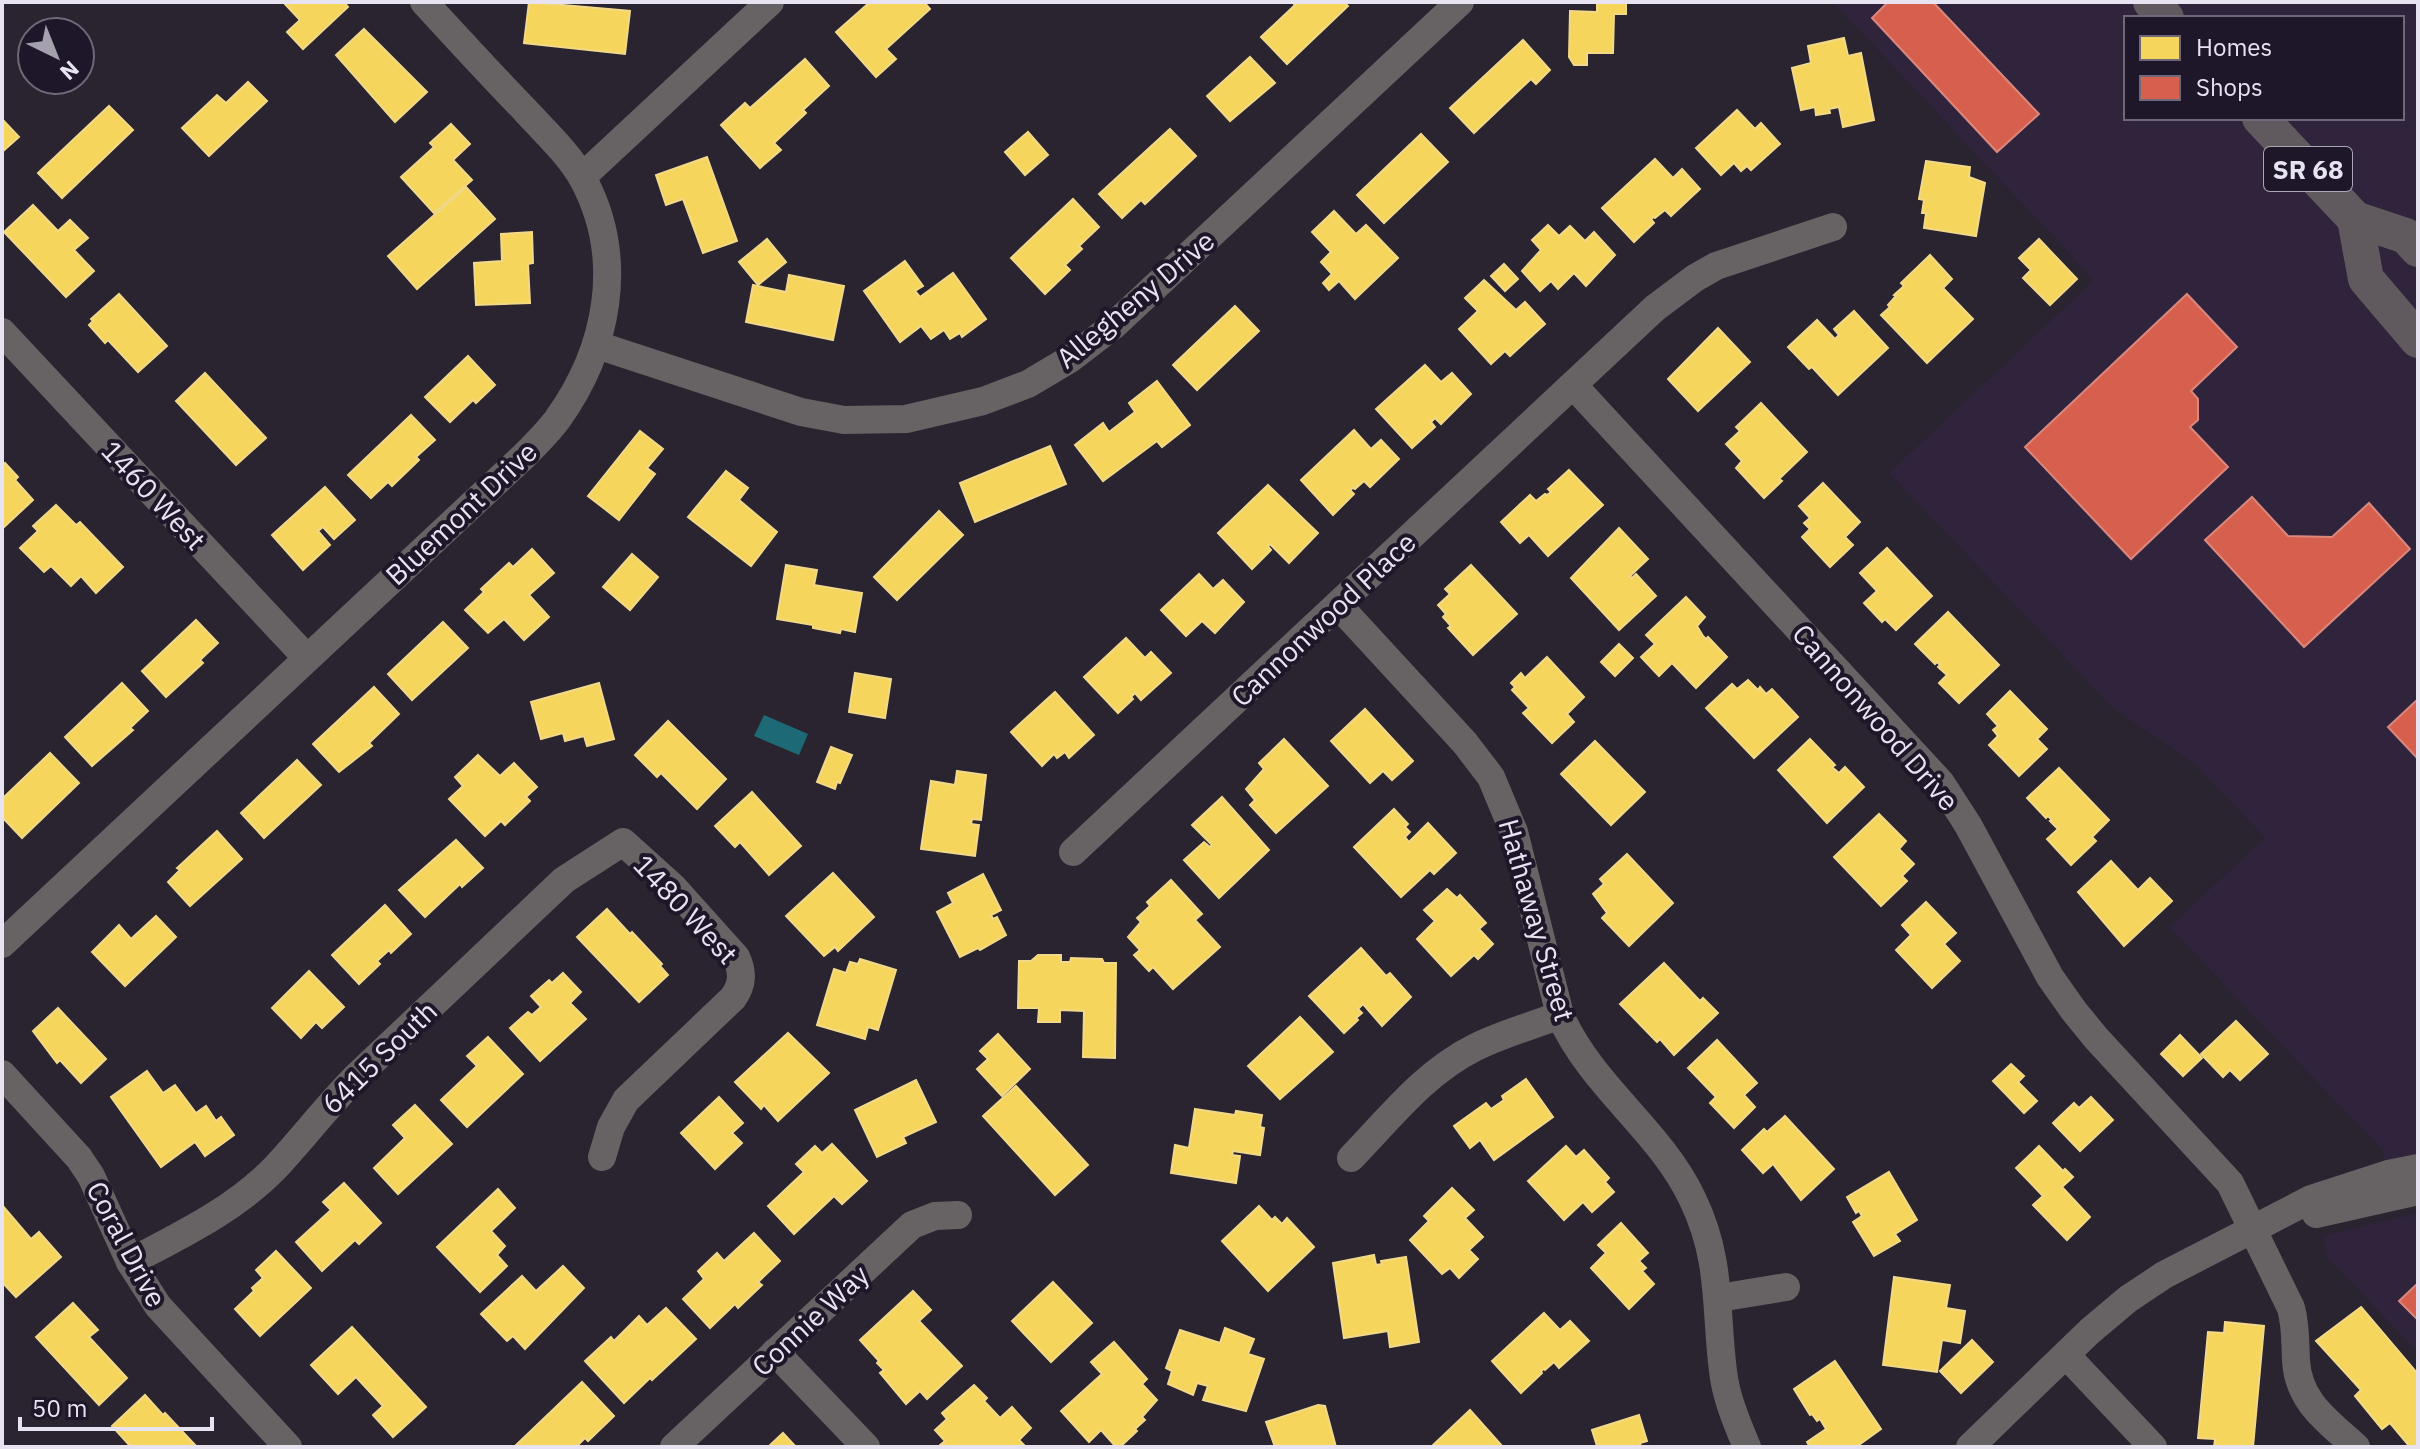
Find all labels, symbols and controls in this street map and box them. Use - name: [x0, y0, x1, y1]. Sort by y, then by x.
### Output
- north arrow: [16, 16, 96, 96]
- legend: [2124, 16, 2404, 120]
- text: Homes: [2196, 31, 2272, 63]
- text: N: [54, 55, 86, 87]
- text: Shops: [2196, 71, 2263, 103]
- road number: SR 68: [2264, 147, 2352, 191]
- street label: Allegheny Drive: [1048, 222, 1222, 376]
- street label: 1460 West: [94, 432, 214, 558]
- street label: Bluemont Drive: [377, 433, 545, 593]
- street label: Cannonwood Place: [1223, 524, 1423, 714]
- street label: Cannonwood Drive: [1785, 616, 1967, 818]
- street label: Hathaway Street: [1490, 815, 1584, 1025]
- street label: 1480 West: [626, 846, 746, 972]
- street label: 6415 South: [313, 992, 445, 1122]
- street label: Coral Drive: [78, 1175, 176, 1313]
- street label: Connie Way: [744, 1256, 877, 1384]
- scale bar: [20, 1381, 212, 1431]
- text: 50 m: [32, 1392, 87, 1424]

